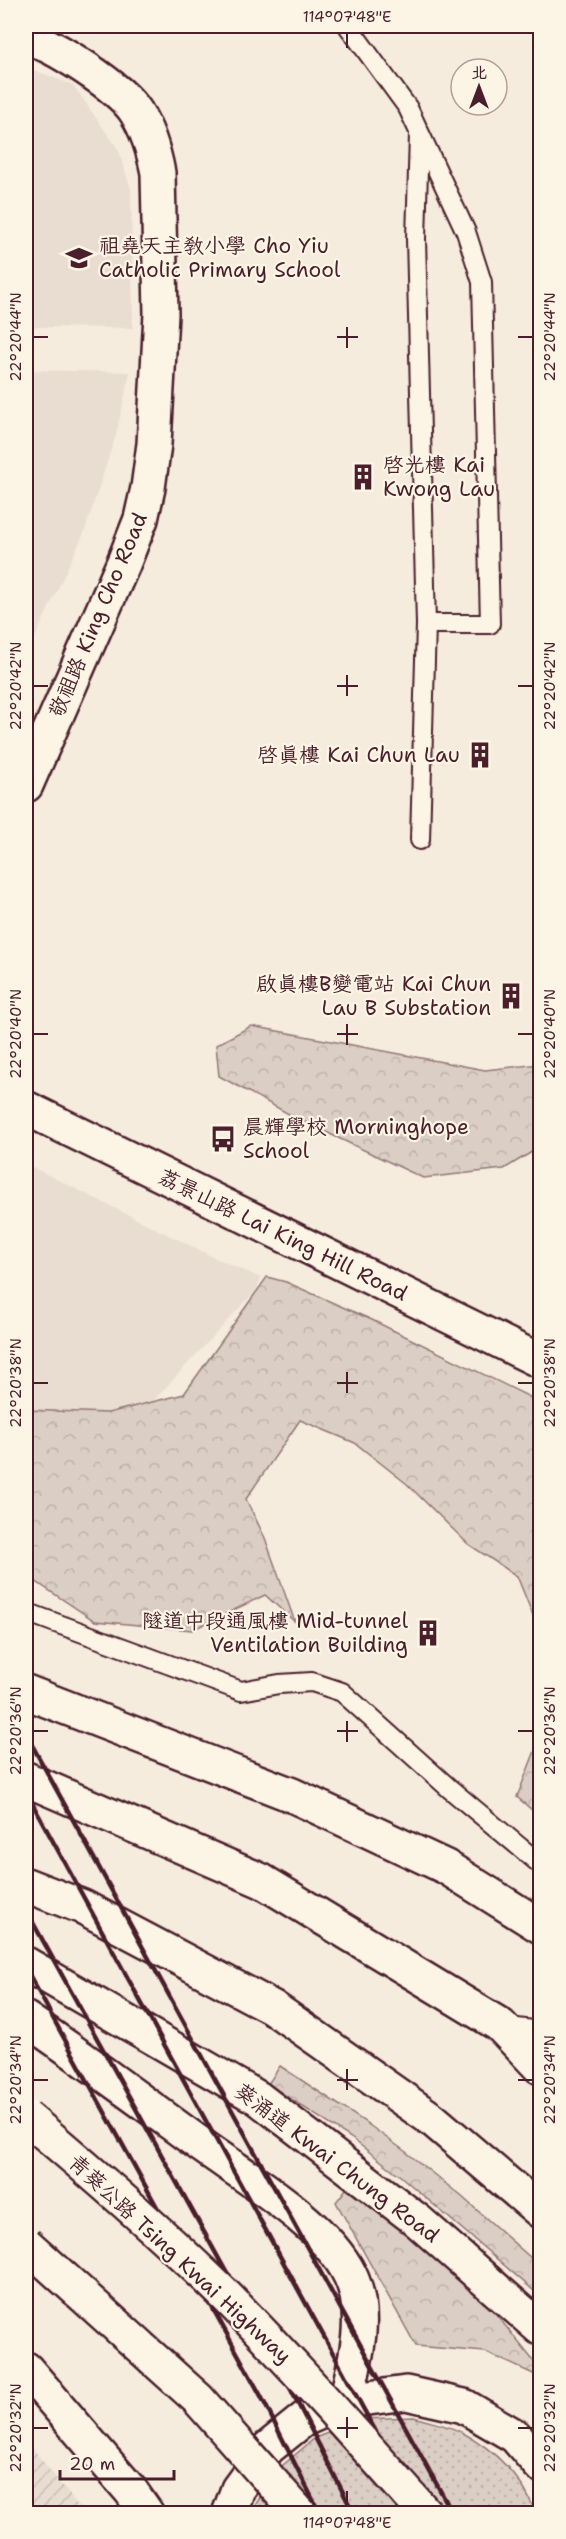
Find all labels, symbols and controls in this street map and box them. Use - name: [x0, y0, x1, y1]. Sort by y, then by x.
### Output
- text: 114°07'48"E: [303, 7, 391, 27]
- north arrow: [449, 57, 509, 117]
- text: 北: [471, 62, 487, 83]
- place label: 祖堯天主教小學 Cho Yiu Catholic Primary School: [99, 232, 341, 284]
- school or university icon: 祖堯天主教小學 Cho Yiu Catholic Primary School: [64, 243, 94, 273]
- text: 22°20'44"N: [6, 292, 26, 382]
- text: 22°20'44"N: [540, 292, 560, 382]
- place label: 啓光樓 Kai Kwong Lau: [383, 451, 495, 503]
- building icon: 啓光樓 Kai Kwong Lau: [348, 462, 378, 492]
- street label: 敬祖路 King Cho Road: [42, 508, 154, 722]
- text: 22°20'42"N: [6, 642, 26, 730]
- text: 22°20'42"N: [540, 642, 560, 730]
- building icon: 啓真樓 Kai Chun Lau: [465, 740, 495, 770]
- place label: 啓真樓 Kai Chun Lau: [257, 741, 460, 769]
- place label: 啟真樓B變電站 Kai Chun Lau B Substation: [256, 970, 491, 1022]
- building icon: 啟真樓B變電站 Kai Chun Lau B Substation: [496, 981, 526, 1011]
- text: 22°20'40"N: [6, 989, 26, 1079]
- text: 22°20'40"N: [540, 989, 560, 1079]
- place label: 晨輝學校 Morninghope School: [243, 1113, 469, 1165]
- bus stop icon: 晨輝學校 Morninghope School: [208, 1124, 238, 1154]
- street label: 荔景山路 Lai King Hill Road: [154, 1162, 412, 1308]
- text: 22°20'38"N: [6, 1338, 26, 1428]
- text: 22°20'38"N: [540, 1338, 560, 1428]
- place label: 隧道中段通風樓 Mid-tunnel Ventilation Building: [142, 1607, 409, 1659]
- building icon: 隧道中段通風樓 Mid-tunnel Ventilation Building: [413, 1618, 443, 1648]
- text: 22°20'36"N: [6, 1686, 26, 1776]
- text: 22°20'36"N: [540, 1686, 560, 1776]
- text: 22°20'34"N: [6, 2035, 26, 2125]
- text: 22°20'34"N: [540, 2035, 560, 2125]
- street label: 葵涌道 Kwai Chung Road: [229, 2077, 445, 2249]
- street label: 青葵公路 Tsing Kwai Highway: [62, 2148, 298, 2370]
- text: 22°20'32"N: [6, 2383, 26, 2473]
- text: 22°20'32"N: [540, 2383, 560, 2473]
- scale bar: [60, 2443, 174, 2481]
- text: 20 m: [69, 2452, 115, 2476]
- text: 114°07'48"E: [303, 2513, 391, 2533]

